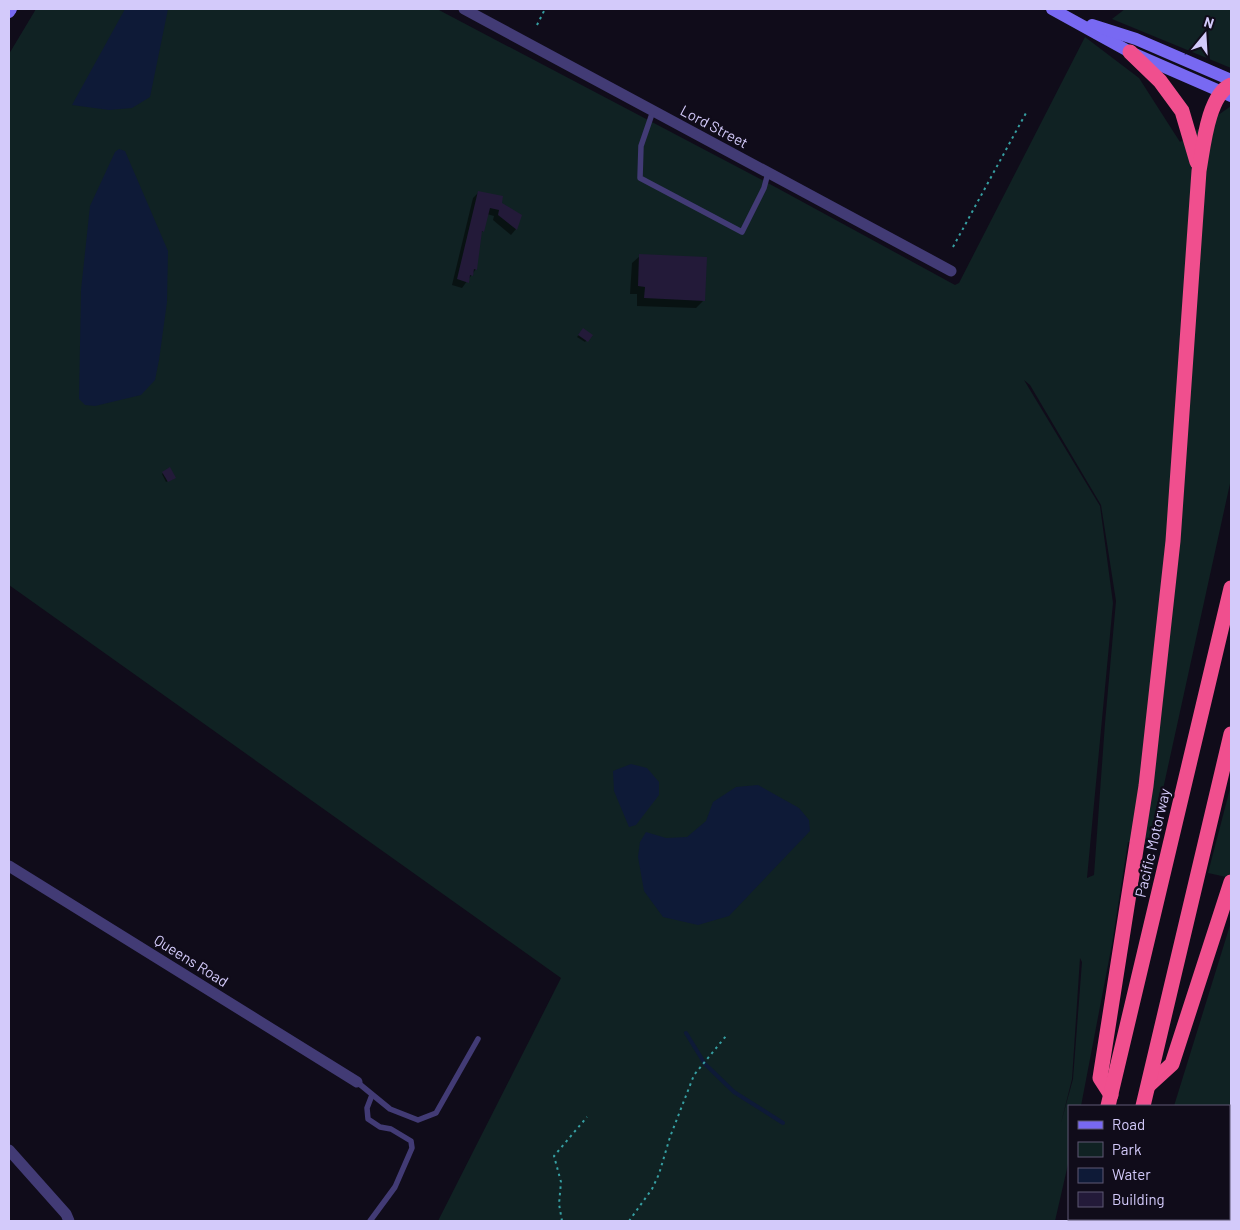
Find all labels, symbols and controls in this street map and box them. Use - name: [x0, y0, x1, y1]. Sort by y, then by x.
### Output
- north arrow: [1180, 10, 1230, 60]
- text: N: [1202, 13, 1216, 32]
- street label: Lord Street: [677, 101, 751, 151]
- street label: Pacific Motorway: [1131, 786, 1173, 899]
- street label: Queens Road: [151, 930, 232, 990]
- legend: [1068, 1105, 1230, 1220]
- text: Road: [1112, 1115, 1145, 1133]
- text: Park: [1112, 1140, 1142, 1158]
- text: Water: [1112, 1165, 1151, 1183]
- text: Building: [1112, 1190, 1165, 1208]

